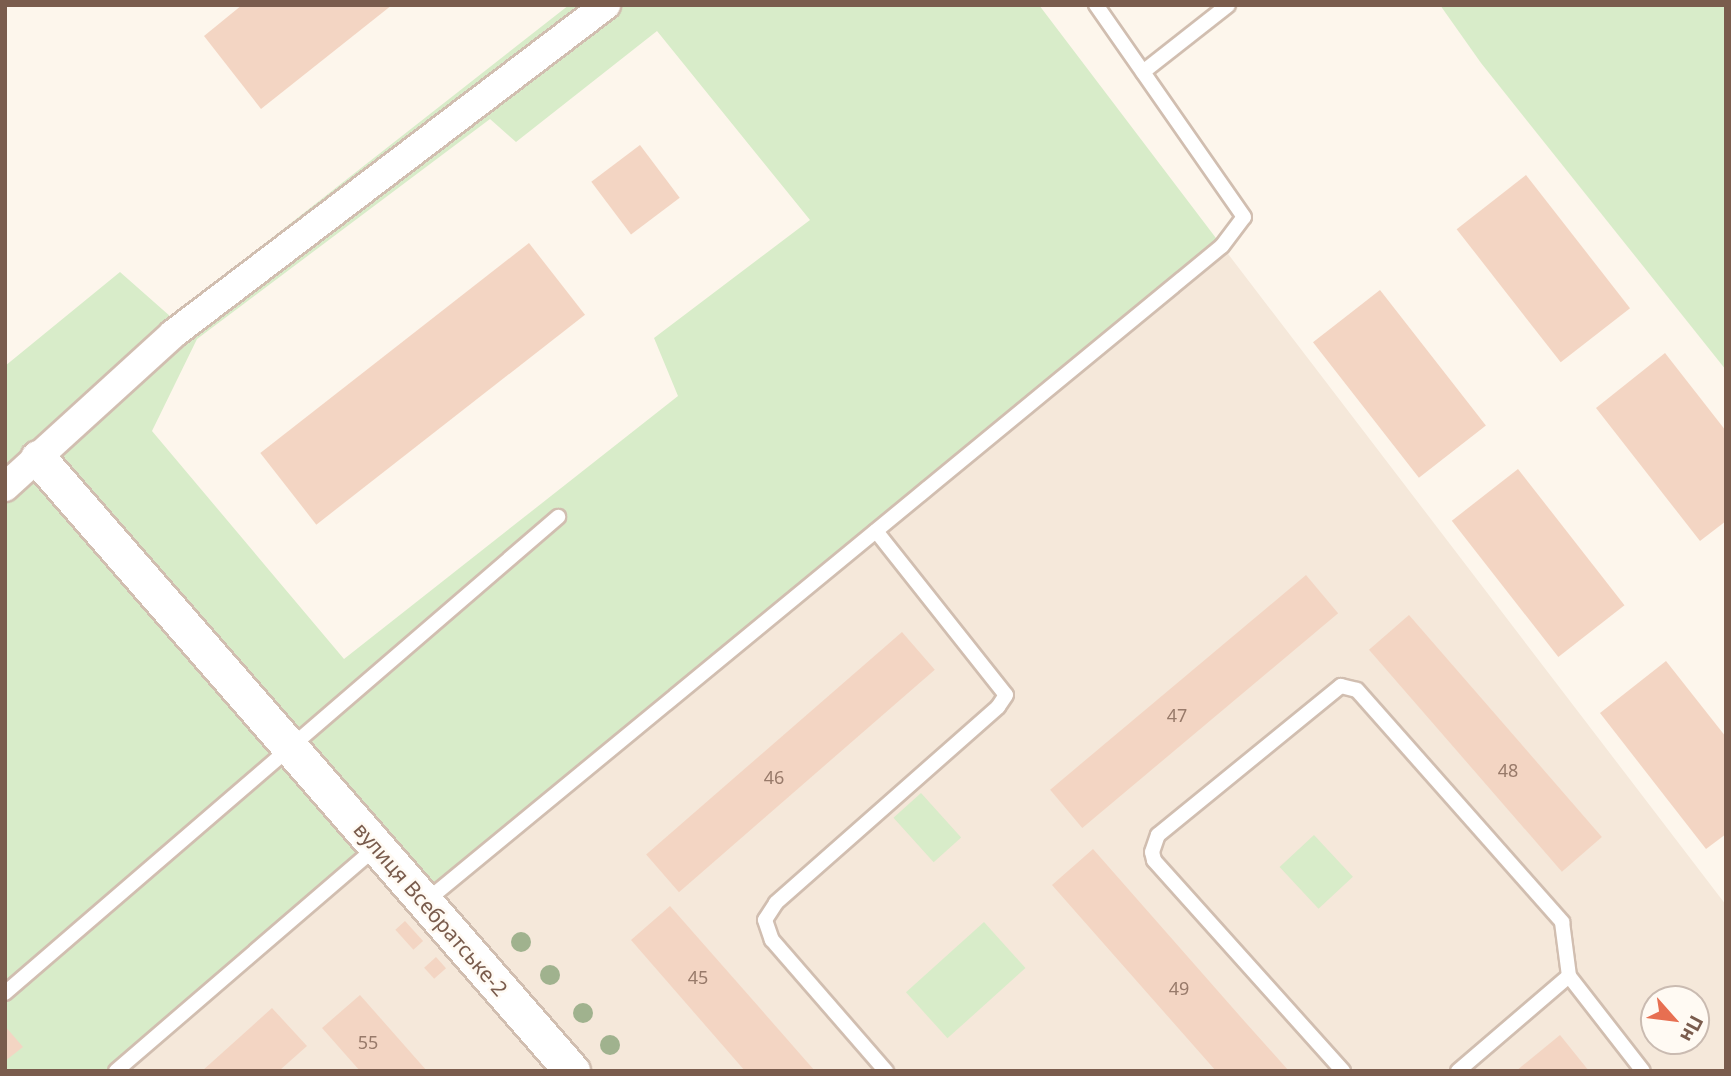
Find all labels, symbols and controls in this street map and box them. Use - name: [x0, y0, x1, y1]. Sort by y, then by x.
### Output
- house number: 47: [1167, 704, 1187, 726]
- house number: 48: [1498, 759, 1518, 781]
- house number: 46: [764, 766, 784, 788]
- street label: вулиця Всебратське-2: [349, 817, 513, 1001]
- house number: 45: [688, 966, 708, 988]
- house number: 49: [1169, 977, 1189, 999]
- north arrow: [1640, 985, 1710, 1055]
- text: Пн: [1674, 1011, 1710, 1047]
- house number: 55: [358, 1031, 378, 1053]

